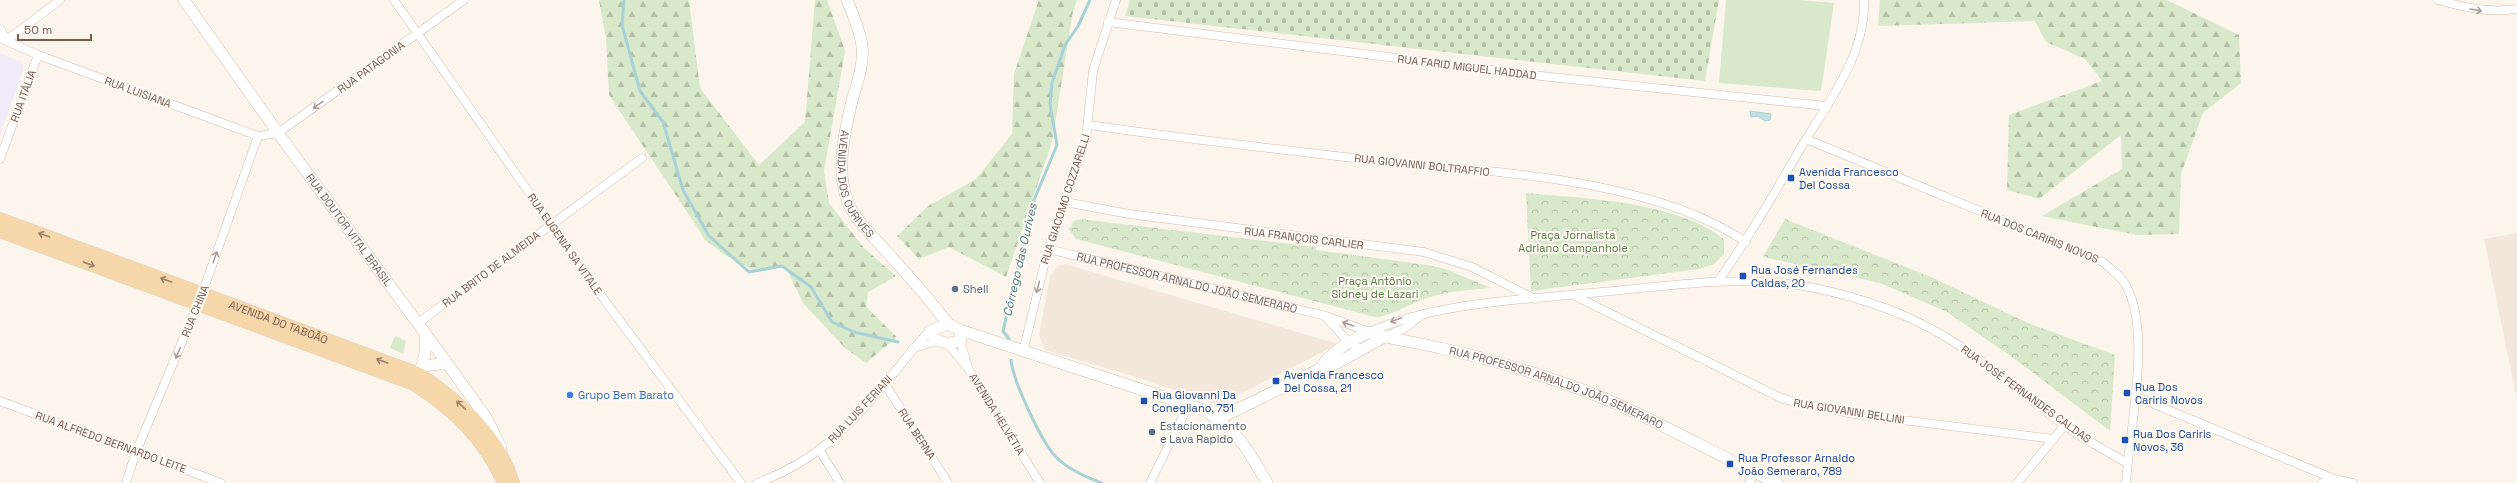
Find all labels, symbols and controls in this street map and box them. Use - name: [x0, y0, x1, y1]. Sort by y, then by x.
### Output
- one-way arrow: [2469, 6, 2482, 14]
- scale bar: [18, 16, 91, 42]
- text: 50 m: [24, 22, 52, 38]
- street label: RUA PATAGONIA: [335, 38, 407, 96]
- street label: RUA FARID MIGUEL HADDAD: [1397, 52, 1537, 82]
- street label: RUA ITÁLIA: [7, 68, 39, 124]
- street label: RUA LUISIANA: [103, 73, 173, 111]
- one-way arrow: [312, 101, 323, 109]
- street label: AVENIDA DOS OURIVES: [835, 129, 877, 241]
- street label: RUA GIACOMO COZZARELLI: [1037, 132, 1093, 266]
- street label: RUA GIOVANNI BOLTRAFFIO: [1354, 151, 1490, 179]
- place label: Avenida Francesco Del Cossa: [1799, 165, 1899, 192]
- street label: RUA DOUTOR VITAL BRASIL: [303, 171, 395, 289]
- marker: Avenida Francesco Del Cossa: [1786, 173, 1796, 183]
- street label: RUA EUGENIA SA VITALE: [525, 191, 605, 297]
- water label: Córrego das Ourives: [999, 201, 1041, 318]
- street label: RUA DOS CARIRIS NOVOS: [1979, 206, 2101, 266]
- street label: RUA FRANÇOIS CARLIER: [1243, 224, 1365, 252]
- street label: RUA BRITO DE ALMEIDA: [439, 228, 543, 310]
- park label: Praça Jornalista Adriano Campanhole: [1518, 228, 1628, 255]
- one-way arrow: [38, 231, 50, 239]
- street label: RUA PROFESSOR ARNALDO JOÃO SEMERARO: [1075, 249, 1299, 316]
- one-way arrow: [212, 252, 220, 264]
- one-way arrow: [83, 260, 95, 268]
- place label: Rua José Fernandes Caldas, 20: [1751, 263, 1858, 290]
- marker: Rua José Fernandes Caldas, 20: [1738, 271, 1748, 281]
- park label: Praça Antônio Sidney de Lazari: [1332, 274, 1419, 301]
- one-way arrow: [160, 276, 172, 284]
- one-way arrow: [1034, 280, 1042, 293]
- place label: Shell: [963, 282, 988, 296]
- street label: RUA CHINA: [178, 283, 212, 339]
- marker: Shell: [950, 284, 960, 294]
- street label: AVENIDA DO TABOÃO: [227, 297, 330, 347]
- one-way arrow: [1391, 317, 1403, 325]
- one-way arrow: [1341, 320, 1354, 327]
- street label: RUA JOSÉ FERNANDES CALDAS: [1958, 342, 2094, 446]
- street label: RUA PROFESSOR ARNALDO JOÃO SEMERARO: [1448, 343, 1666, 432]
- one-way arrow: [173, 346, 181, 358]
- one-way arrow: [377, 356, 389, 364]
- place label: Avenida Francesco Del Cossa, 21: [1284, 368, 1384, 395]
- street label: AVENIDA HELVÉTIA: [966, 371, 1028, 458]
- street label: RUA LUIS FERIANI: [825, 372, 895, 446]
- marker: Avenida Francesco Del Cossa, 21: [1271, 376, 1281, 386]
- place label: Rua Dos Cariris Novos: [2135, 380, 2203, 407]
- place label: Grupo Bem Barato: [578, 388, 674, 402]
- place label: Rua Giovanni Da Conegliano, 751: [1152, 388, 1237, 415]
- marker: Rua Dos Cariris Novos: [2122, 388, 2132, 398]
- marker: Grupo Bem Barato: [565, 390, 575, 400]
- street label: RUA GIOVANNI BELLINI: [1792, 395, 1906, 427]
- marker: Rua Giovanni Da Conegliano, 751: [1139, 396, 1149, 406]
- one-way arrow: [456, 400, 466, 410]
- street label: RUA BERNA: [895, 406, 939, 462]
- street label: RUA ALFREDO BERNARDO LEITE: [34, 408, 188, 476]
- place label: Estacionamento e Lava Rapido: [1160, 419, 1247, 446]
- marker: Estacionamento e Lava Rapido: [1147, 427, 1157, 437]
- place label: Rua Dos Cariris Novos, 36: [2133, 427, 2212, 454]
- marker: Rua Dos Cariris Novos, 36: [2120, 435, 2130, 445]
- place label: Rua Professor Arnaldo João Semeraro, 789: [1738, 451, 1855, 478]
- marker: Rua Professor Arnaldo João Semeraro, 789: [1725, 459, 1735, 469]

